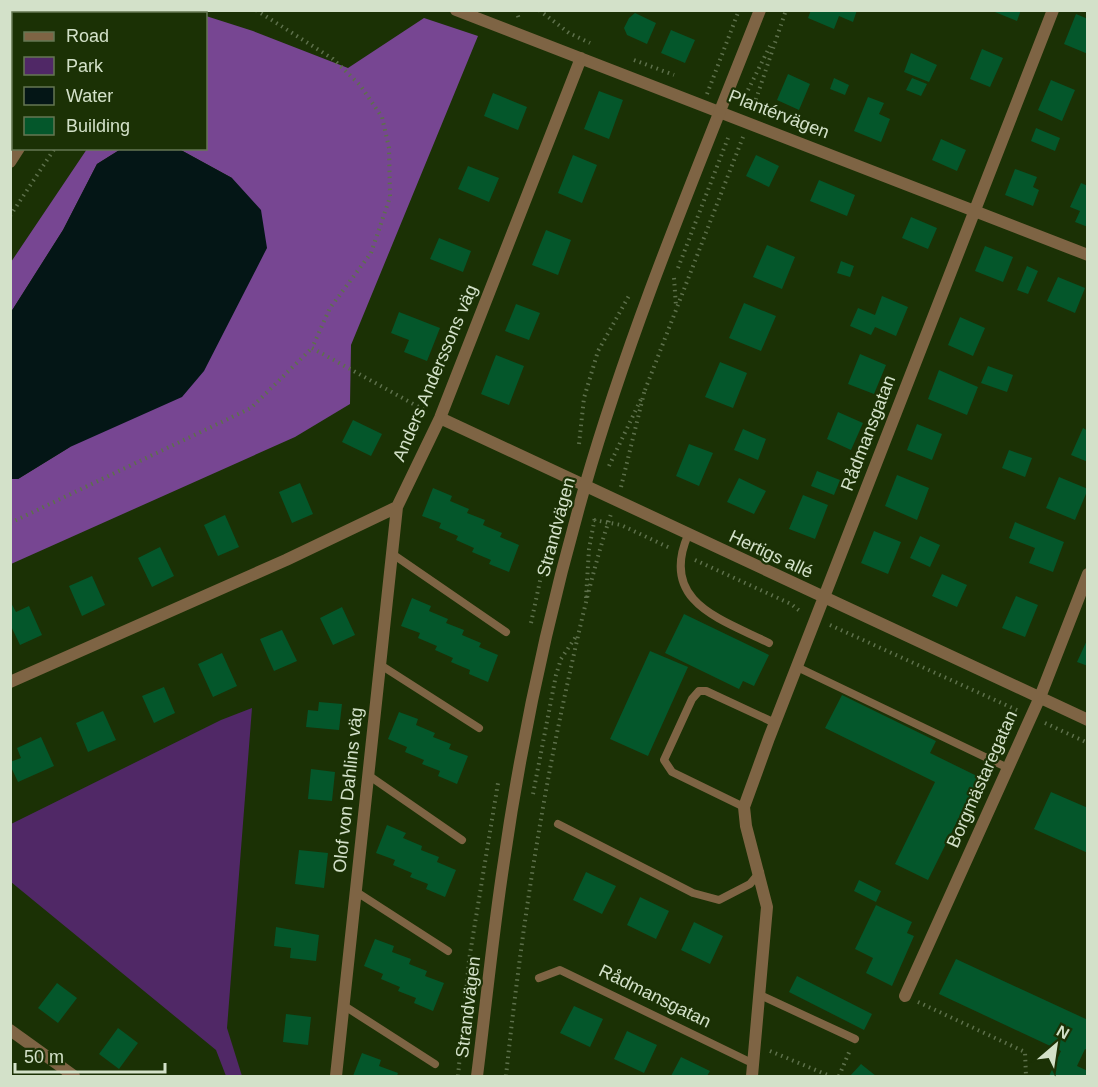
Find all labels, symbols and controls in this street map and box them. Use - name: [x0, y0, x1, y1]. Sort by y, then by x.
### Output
- legend: [12, 12, 207, 150]
- text: Road: [66, 26, 109, 46]
- text: Park: [66, 56, 104, 76]
- text: Water: [66, 86, 113, 106]
- street label: Plantérvägen: [726, 86, 832, 142]
- text: Building: [66, 116, 130, 136]
- street label: Anders Anderssons väg: [389, 282, 481, 464]
- street label: Rådmansgatan: [837, 372, 899, 494]
- street label: Strandvägen: [533, 475, 579, 579]
- street label: Hertigs allé: [726, 526, 816, 582]
- street label: Olof von Dahlins väg: [329, 706, 367, 874]
- street label: Borgmästaregatan: [943, 707, 1021, 851]
- street label: Strandvägen: [452, 955, 484, 1059]
- street label: Rådmansgatan: [596, 960, 714, 1032]
- north arrow: [1026, 1015, 1086, 1075]
- text: N: [1054, 1022, 1072, 1043]
- scale bar: [15, 1036, 165, 1074]
- text: 50 m: [24, 1047, 64, 1067]

